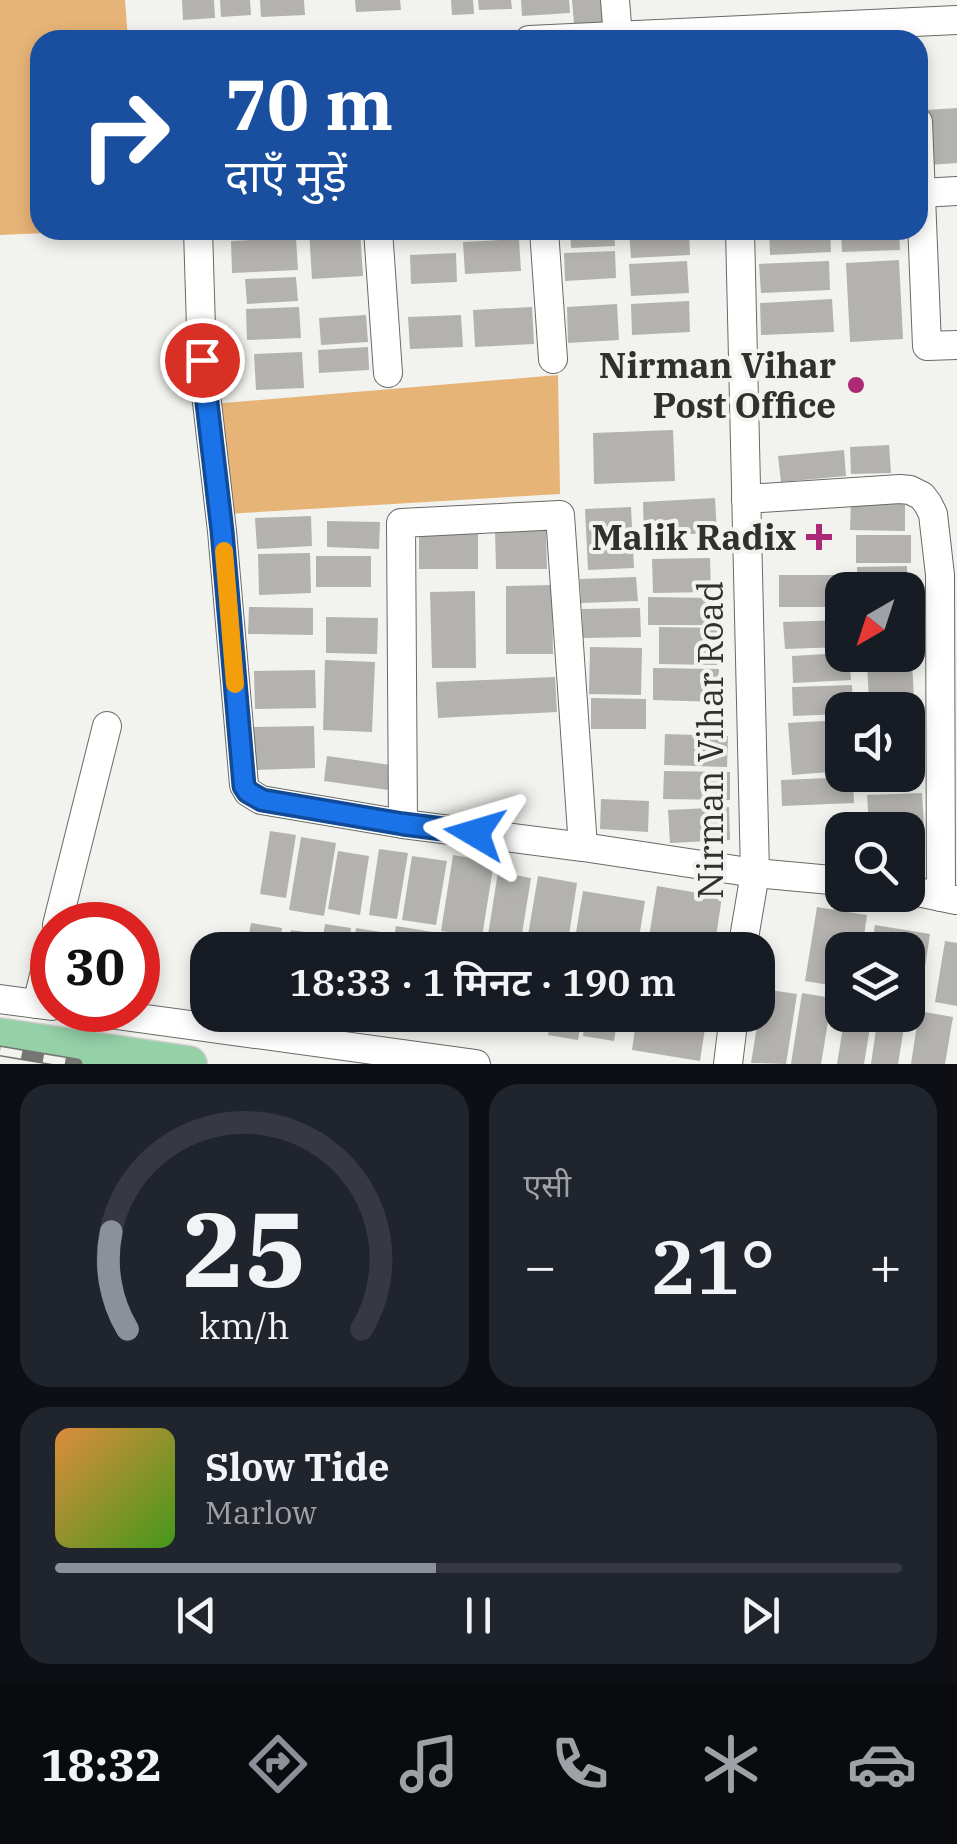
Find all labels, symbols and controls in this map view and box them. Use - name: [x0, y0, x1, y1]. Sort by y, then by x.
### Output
- text: 70 m: [225, 58, 393, 149]
- icon: right: [60, 70, 190, 200]
- text: दाएँ मुड़ें: [225, 146, 347, 204]
- pin: [160, 318, 245, 403]
- icon: arrive: [175, 333, 230, 388]
- place label: Nirman Vihar Post Office: [599, 342, 836, 428]
- marker: Nirman Vihar Post Office: [845, 374, 867, 396]
- place label: Malik Radix: [591, 514, 796, 560]
- marker: Malik Radix: [806, 524, 832, 550]
- north arrow: [825, 572, 925, 672]
- map controls: [825, 572, 925, 1032]
- street label: Nirman Vihar Road: [687, 581, 733, 899]
- button: sound: [825, 692, 925, 792]
- position arrow: [423, 781, 527, 885]
- button: search: [825, 812, 925, 912]
- speed limit sign: 30: [30, 902, 160, 1032]
- button: layers: [825, 932, 925, 1032]
- text: 18:33 · 1 मिनट · 190 m: [289, 957, 676, 1006]
- text: एसी: [524, 1164, 571, 1206]
- text: 25: [182, 1180, 307, 1316]
- text: 21°: [650, 1217, 775, 1315]
- text: −: [524, 1230, 557, 1301]
- text: +: [869, 1230, 902, 1301]
- text: km/h: [199, 1302, 289, 1349]
- text: Slow Tide: [205, 1442, 390, 1491]
- text: Marlow: [205, 1491, 317, 1533]
- icon: previous: [169, 1588, 224, 1643]
- icon: pause: [451, 1588, 506, 1643]
- icon: next: [733, 1588, 788, 1643]
- icon: directions: [243, 1729, 313, 1799]
- icon: music: [394, 1729, 464, 1799]
- icon: phone: [545, 1729, 615, 1799]
- icon: climate: [696, 1729, 766, 1799]
- icon: car: [847, 1729, 917, 1799]
- text: 18:32: [40, 1735, 162, 1793]

